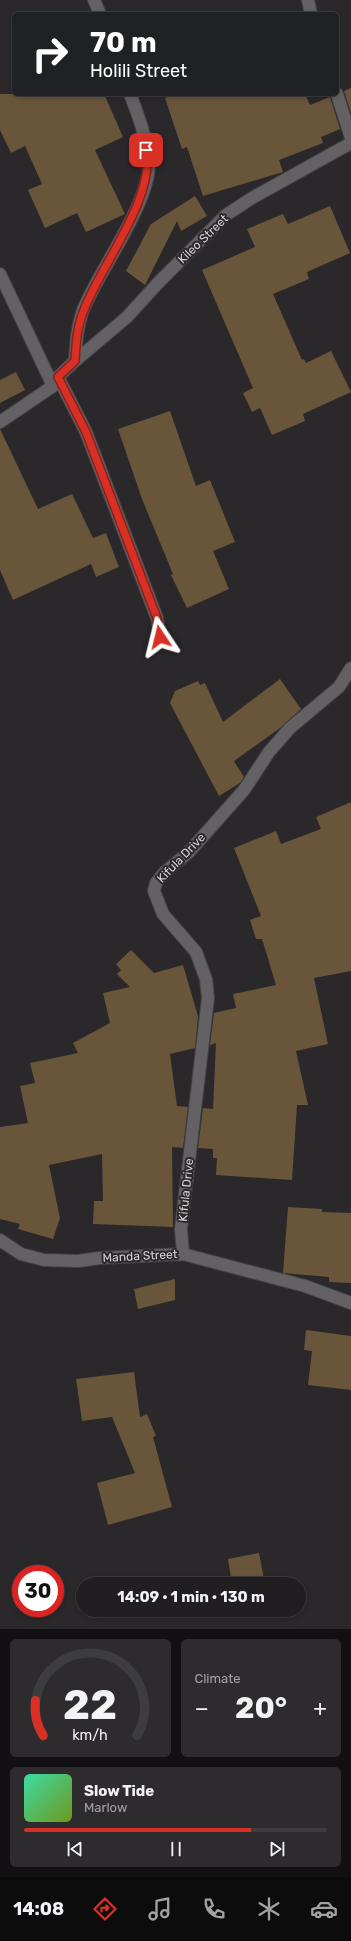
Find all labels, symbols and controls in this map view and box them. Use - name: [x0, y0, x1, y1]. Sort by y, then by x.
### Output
- text: 70 m: [90, 26, 157, 59]
- icon: right: [24, 28, 76, 80]
- text: Holili Street: [90, 60, 187, 82]
- pin: [129, 133, 163, 167]
- icon: arrive: [135, 139, 157, 161]
- street label: Kileo Street: [175, 211, 231, 266]
- position arrow: [139, 616, 181, 658]
- street label: Kifula Drive: [154, 830, 208, 886]
- street label: Kifula Drive: [176, 1158, 196, 1222]
- street label: Manda Street: [102, 1247, 178, 1265]
- speed limit sign: 30: [12, 1565, 64, 1617]
- text: 14:09 · 1 min · 130 m: [117, 1588, 265, 1606]
- text: Climate: [195, 1671, 241, 1686]
- text: 22: [63, 1680, 117, 1729]
- text: 20°: [235, 1690, 287, 1726]
- text: −: [195, 1695, 209, 1722]
- text: +: [313, 1695, 327, 1722]
- text: km/h: [72, 1727, 108, 1744]
- text: Slow Tide: [84, 1782, 154, 1800]
- text: Marlow: [84, 1800, 127, 1815]
- icon: previous: [64, 1838, 86, 1860]
- icon: pause: [165, 1838, 187, 1860]
- icon: next: [266, 1838, 288, 1860]
- icon: directions: [91, 1895, 119, 1923]
- icon: music: [146, 1895, 174, 1923]
- icon: phone: [200, 1895, 228, 1923]
- icon: climate: [255, 1895, 283, 1923]
- icon: car: [310, 1895, 338, 1923]
- text: 14:08: [13, 1898, 64, 1920]

